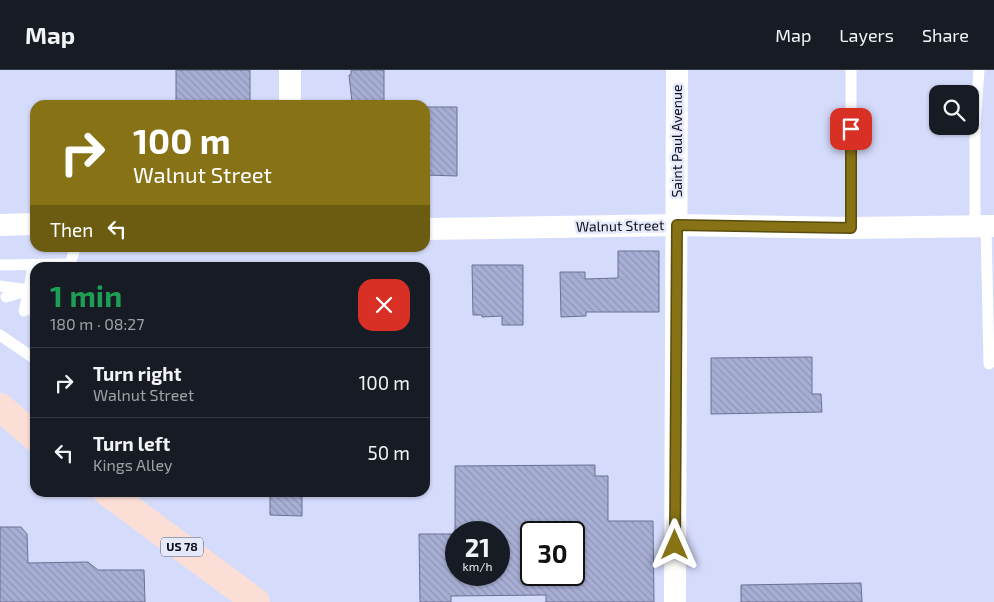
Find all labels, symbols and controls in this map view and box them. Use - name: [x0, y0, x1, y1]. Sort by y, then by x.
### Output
- text: Map: [25, 20, 75, 49]
- text: Map: [775, 24, 811, 46]
- text: Layers: [839, 24, 894, 46]
- text: Share: [922, 24, 969, 46]
- street label: Saint Paul Avenue: [668, 85, 685, 197]
- map controls: [929, 85, 979, 135]
- button: search: [929, 85, 979, 135]
- pin: [830, 108, 872, 150]
- icon: arrive: [837, 115, 865, 143]
- text: 100 m: [133, 119, 231, 161]
- icon: right: [50, 120, 115, 185]
- text: Walnut Street: [133, 161, 272, 187]
- icon: left: [103, 215, 131, 243]
- street label: Walnut Street: [576, 216, 664, 235]
- text: Then: [50, 218, 93, 241]
- text: 1 min: [50, 277, 122, 313]
- button: close: [358, 279, 410, 331]
- text: 180 m · 08:27: [50, 314, 145, 333]
- text: Turn right: [93, 362, 181, 385]
- icon: right: [50, 369, 78, 397]
- text: 100 m: [359, 371, 410, 394]
- text: Walnut Street: [93, 385, 194, 404]
- text: Turn left: [93, 432, 170, 455]
- icon: left: [50, 439, 78, 467]
- text: 50 m: [367, 441, 410, 464]
- text: Kings Alley: [93, 455, 172, 474]
- position arrow: [648, 518, 700, 570]
- speed limit sign: 30: [520, 521, 585, 586]
- text: 21: [465, 532, 490, 562]
- road number: US 78: [161, 538, 203, 557]
- text: km/h: [463, 559, 492, 573]

